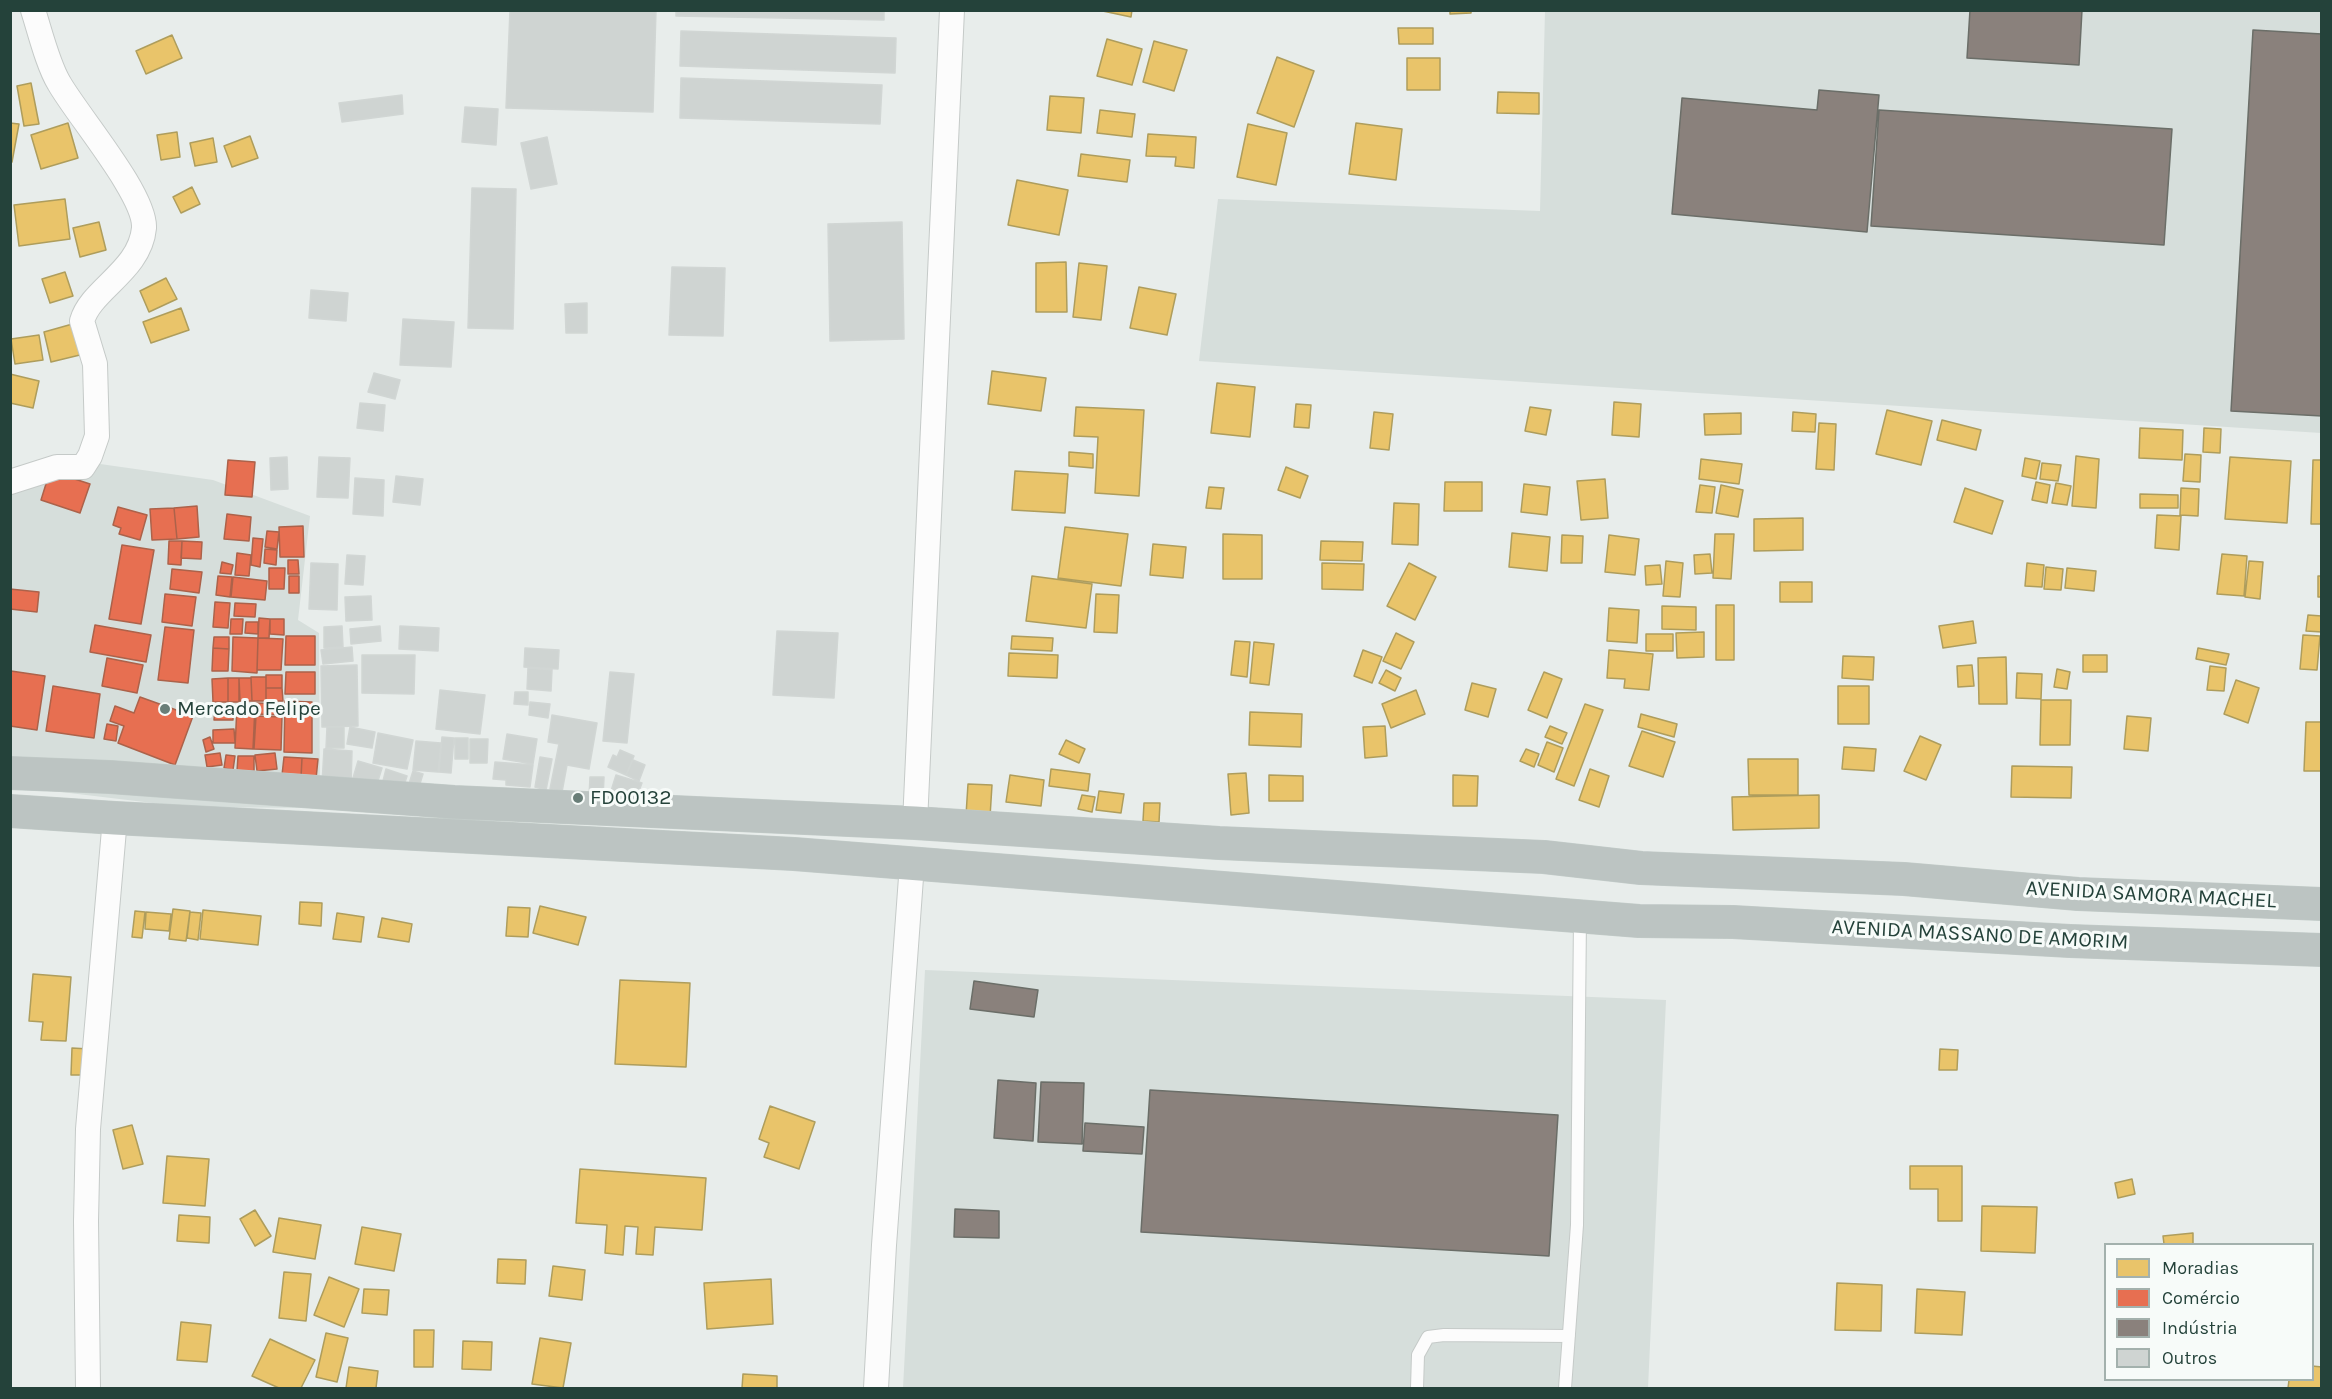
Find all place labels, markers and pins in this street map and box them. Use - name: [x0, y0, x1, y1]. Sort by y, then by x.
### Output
- place label: Mercado Felipe: [177, 696, 321, 722]
- marker: Mercado Felipe: [158, 702, 172, 716]
- place label: FD00132: [590, 785, 671, 811]
- marker: FD00132: [571, 791, 585, 805]

